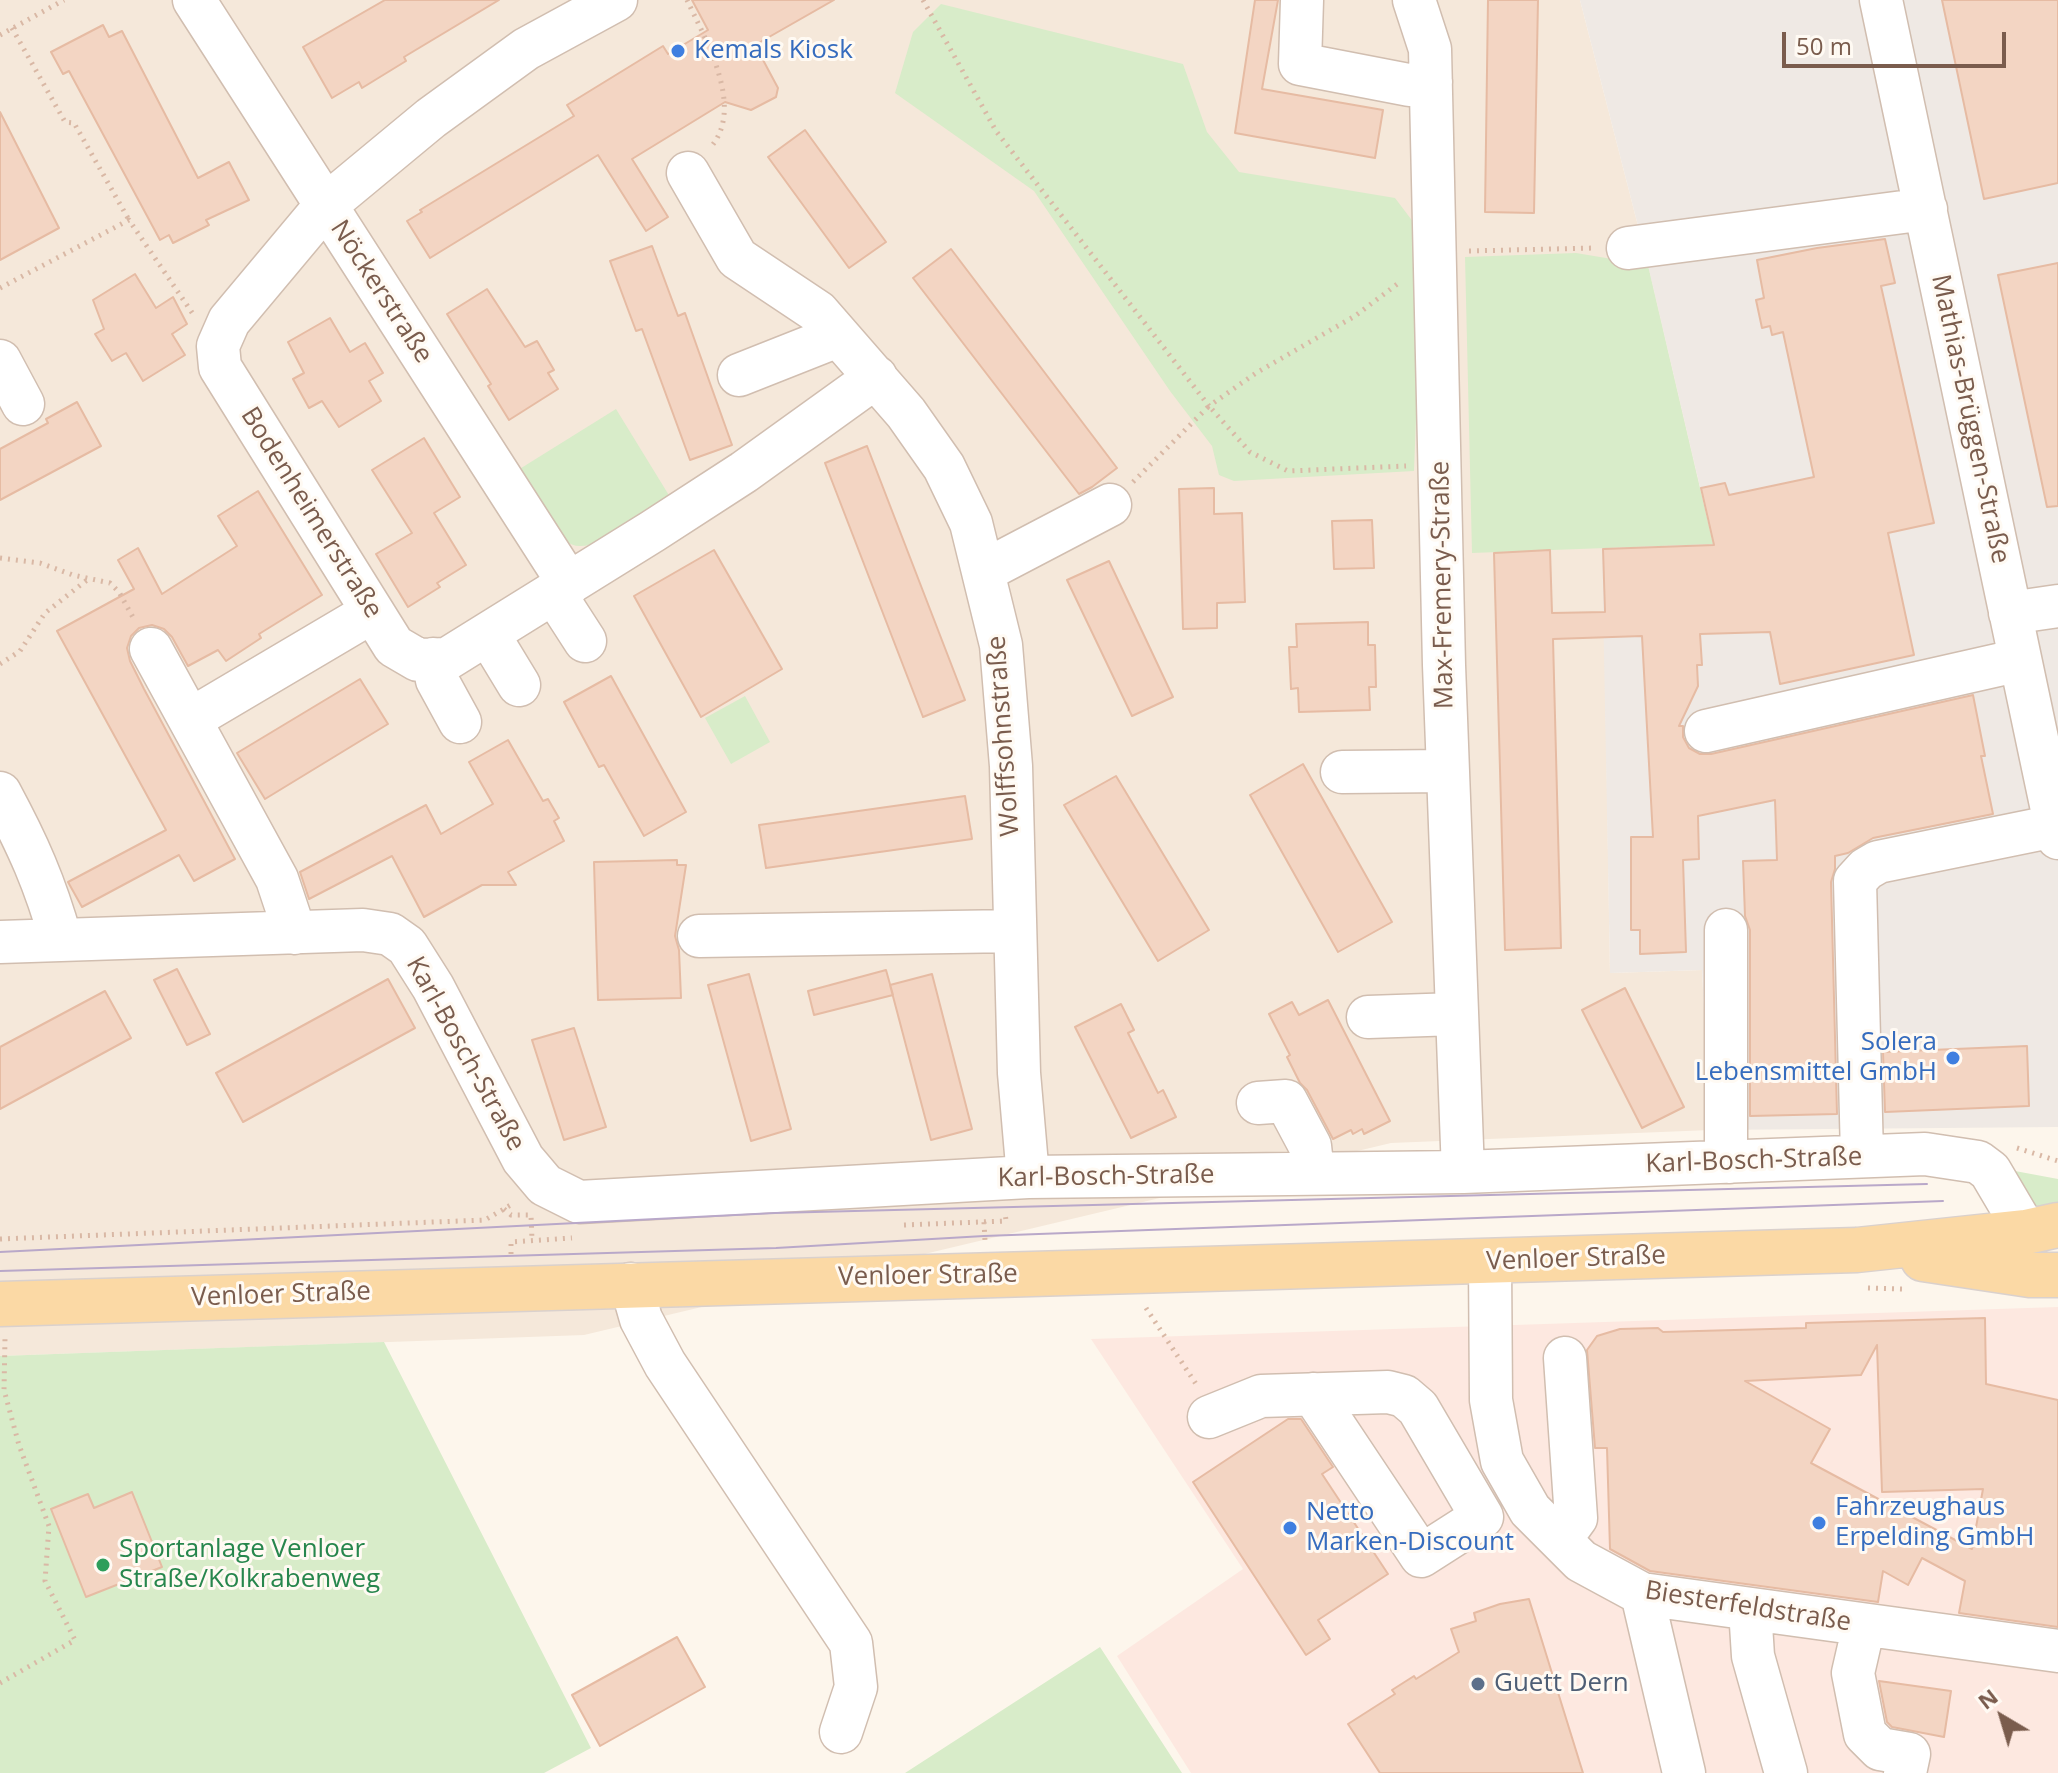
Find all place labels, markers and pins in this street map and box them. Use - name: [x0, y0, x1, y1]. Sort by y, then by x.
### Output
- place label: Kemals Kiosk: [694, 35, 853, 67]
- marker: Kemals Kiosk: [669, 42, 687, 60]
- place label: Solera Lebensmittel GmbH: [1695, 1027, 1937, 1088]
- marker: Solera Lebensmittel GmbH: [1944, 1049, 1962, 1067]
- place label: Fahrzeughaus Erpelding GmbH: [1835, 1492, 2034, 1554]
- place label: Netto Marken-Discount: [1306, 1497, 1514, 1558]
- marker: Fahrzeughaus Erpelding GmbH: [1810, 1514, 1828, 1532]
- marker: Netto Marken-Discount: [1281, 1519, 1299, 1537]
- place label: Sportanlage Venloer Straße/Kolkrabenweg: [119, 1534, 380, 1596]
- marker: Sportanlage Venloer Straße/Kolkrabenweg: [94, 1556, 112, 1574]
- place label: Guett Dern: [1494, 1668, 1629, 1700]
- marker: Guett Dern: [1469, 1675, 1487, 1693]

